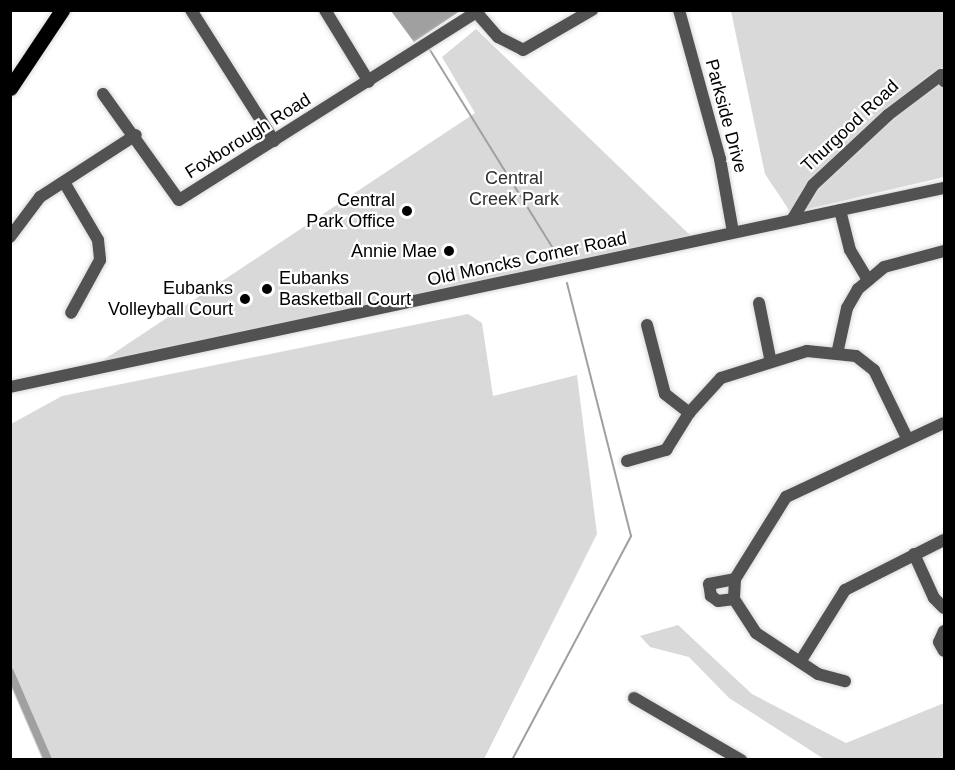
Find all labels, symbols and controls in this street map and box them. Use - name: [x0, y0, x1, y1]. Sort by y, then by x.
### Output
- street label: Parkside Drive: [700, 57, 752, 175]
- street label: Thurgood Road: [797, 75, 903, 177]
- street label: Foxborough Road: [181, 89, 315, 183]
- park label: Central Creek Park: [469, 168, 559, 210]
- place label: Central Park Office: [306, 190, 395, 232]
- marker: Central Park Office: [400, 204, 414, 218]
- street label: Old Moncks Corner Road: [425, 227, 629, 291]
- place label: Annie Mae: [351, 240, 437, 262]
- marker: Annie Mae: [442, 244, 456, 258]
- place label: Eubanks Basketball Court: [279, 268, 411, 310]
- place label: Eubanks Volleyball Court: [108, 278, 233, 320]
- marker: Eubanks Basketball Court: [260, 282, 274, 296]
- marker: Eubanks Volleyball Court: [238, 292, 252, 306]

